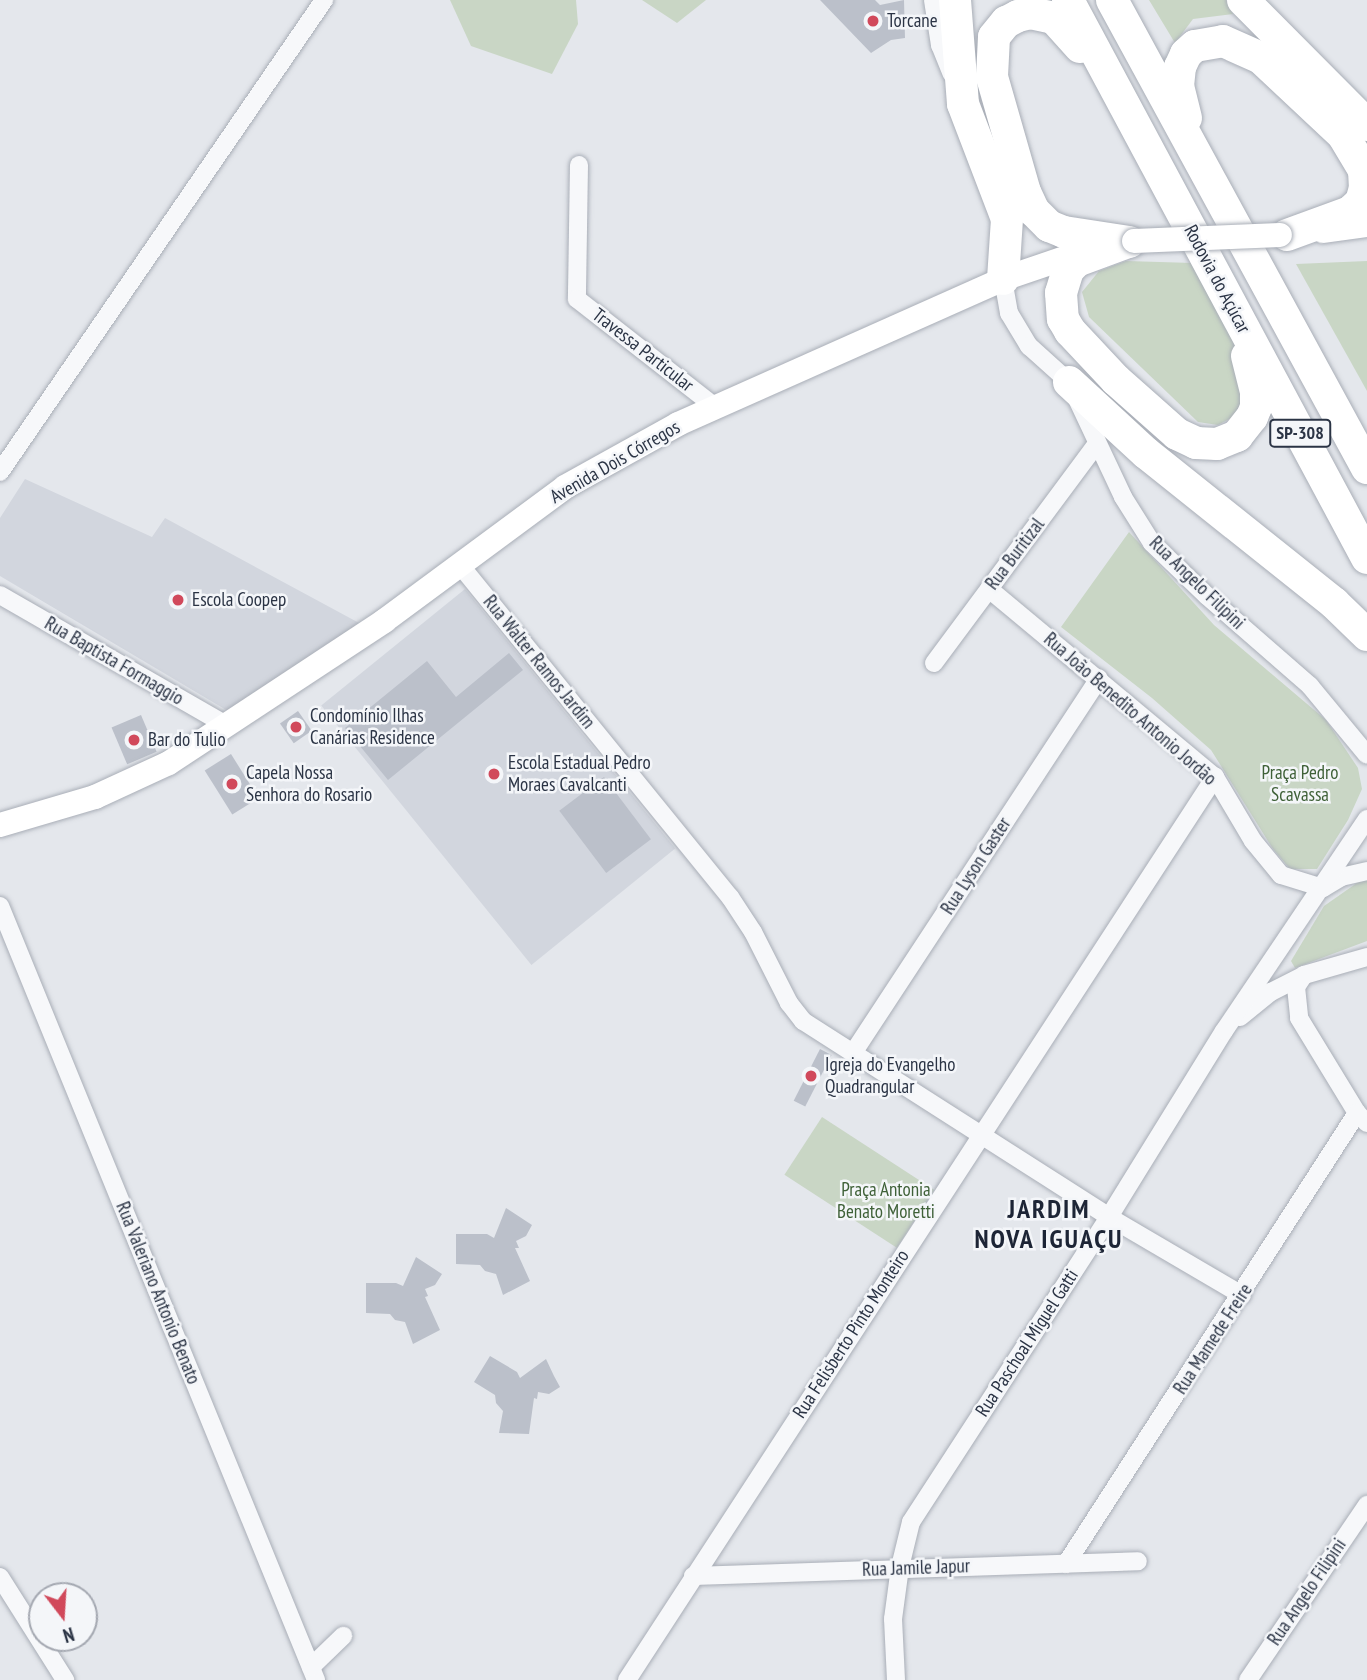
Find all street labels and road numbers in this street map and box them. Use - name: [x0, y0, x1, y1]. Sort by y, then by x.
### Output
- street label: Rodovia do Açúcar: [1179, 221, 1255, 337]
- street label: Travessa Particular: [588, 303, 698, 397]
- street label: Avenida Dois Córregos: [546, 416, 684, 508]
- road number: SP-308: [1268, 418, 1332, 447]
- street label: Rua Buritizal: [981, 514, 1049, 594]
- street label: Rua Angelo Filipini: [1144, 532, 1250, 634]
- street label: Rua Walter Ramos Jardim: [478, 591, 600, 733]
- street label: Rua Baptista Formaggio: [41, 612, 187, 710]
- street label: Rua João Benedito Antonio Jordão: [1039, 628, 1221, 790]
- street label: Rua Lyson Gaster: [936, 813, 1016, 919]
- street label: Rua Valeriano Antonio Benato: [111, 1198, 205, 1388]
- street label: Rua Felisberto Pinto Monteiro: [788, 1246, 914, 1422]
- street label: Rua Paschoal Miguel Gatti: [971, 1265, 1083, 1421]
- street label: Rua Mamede Freire: [1169, 1279, 1257, 1399]
- street label: Rua Angelo Filipini: [1263, 1534, 1351, 1650]
- street label: Rua Jamile Japur: [862, 1555, 970, 1581]

